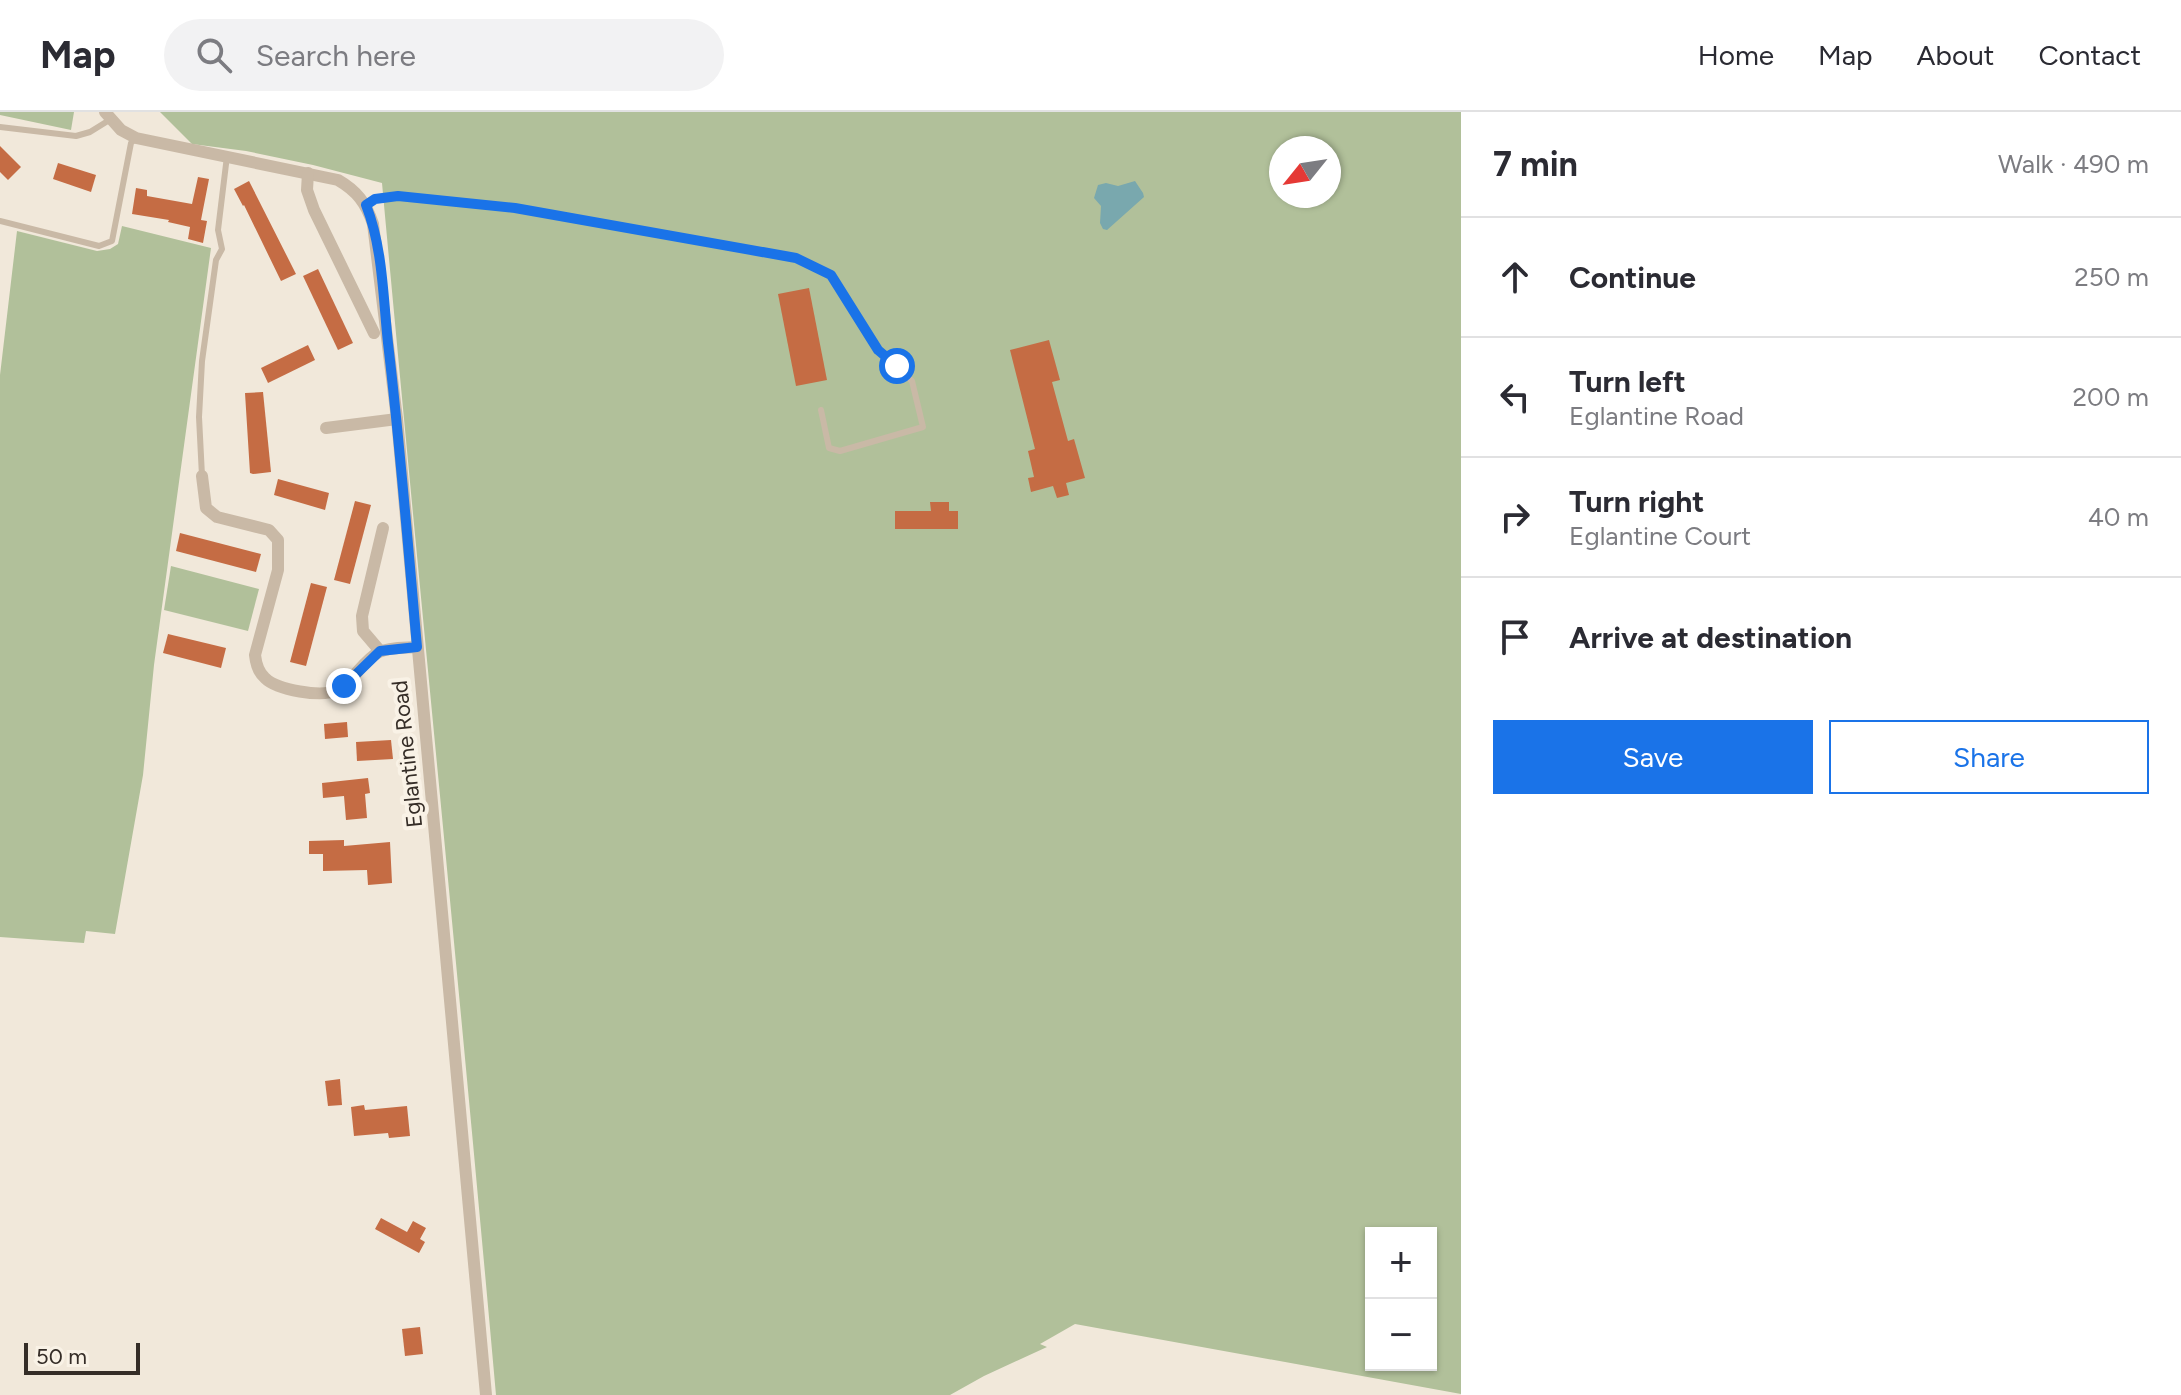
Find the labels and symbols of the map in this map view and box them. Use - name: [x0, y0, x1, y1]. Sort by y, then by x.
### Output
- north arrow: [1269, 136, 1341, 208]
- route start: [879, 348, 915, 384]
- route end: [326, 668, 362, 704]
- street label: Eglantine Road: [386, 679, 428, 829]
- scale bar: [24, 1339, 140, 1375]

